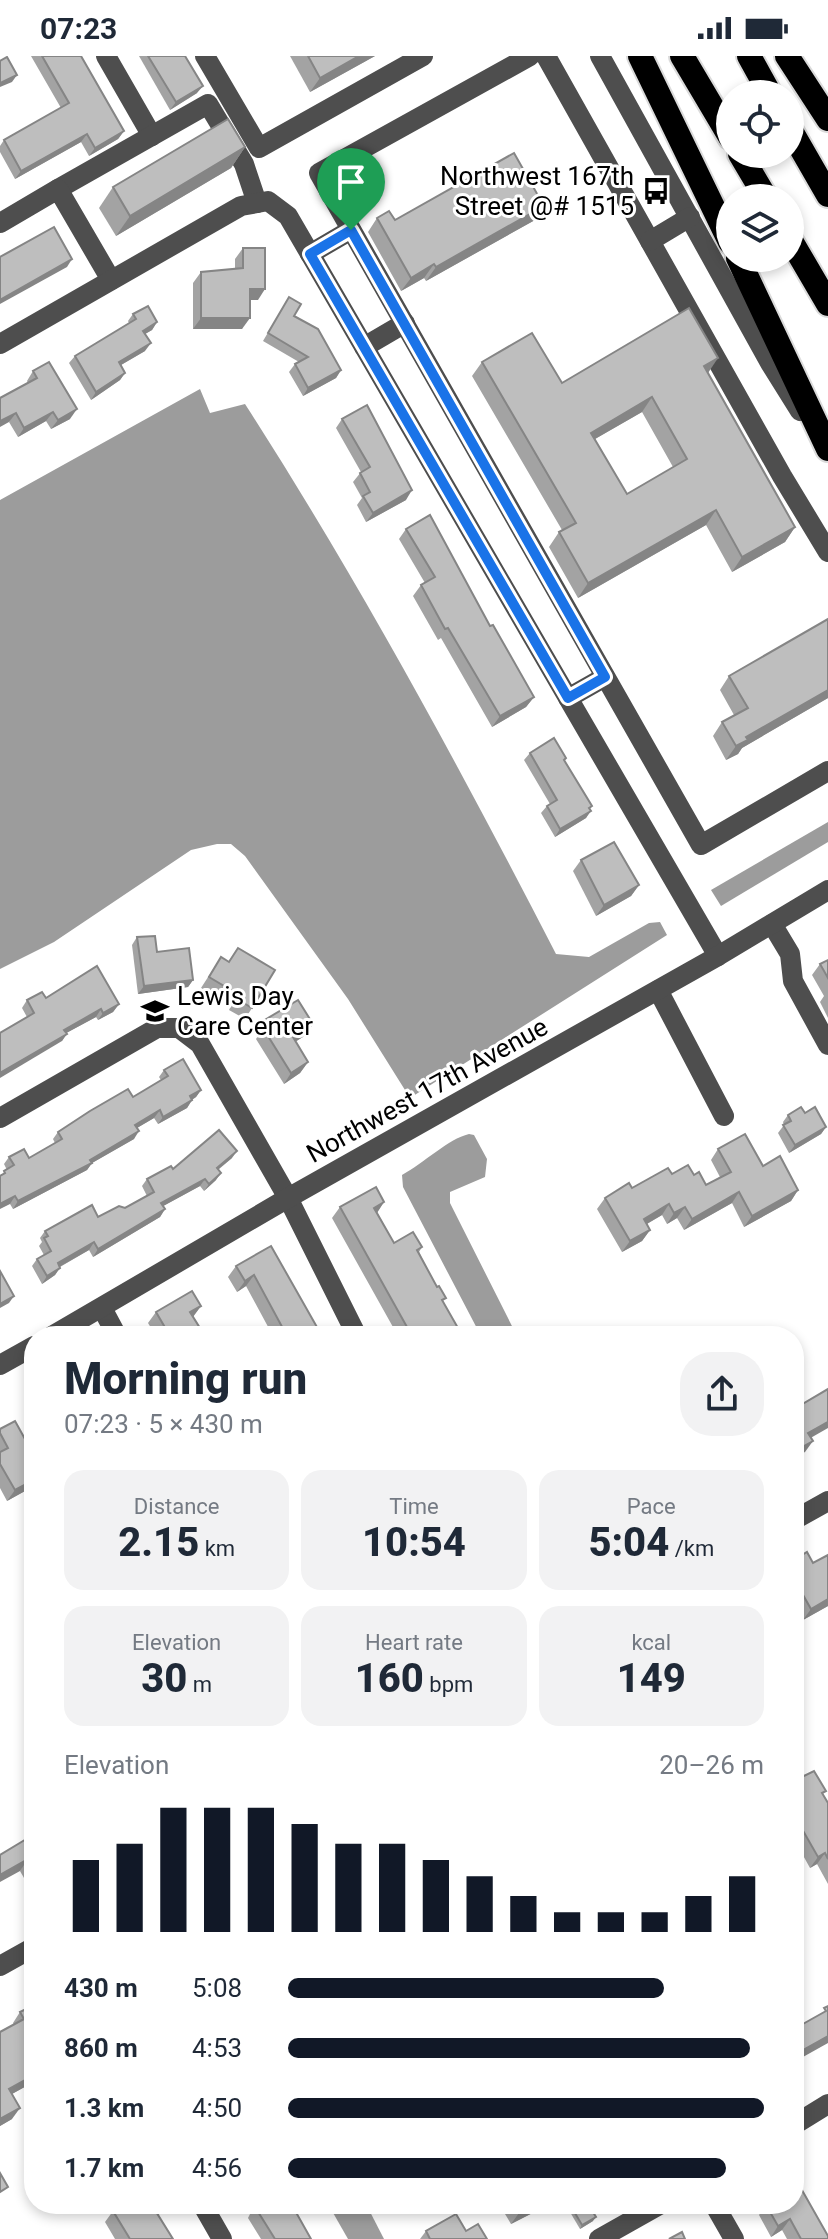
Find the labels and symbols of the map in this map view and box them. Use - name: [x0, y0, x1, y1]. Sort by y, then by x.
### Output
- pin: [317, 148, 385, 230]
- place label: Northwest 167th Street @# 1515: [440, 161, 634, 221]
- bus stop icon: Northwest 167th Street @# 1515: [641, 176, 671, 206]
- place label: Lewis Day Care Center: [177, 981, 313, 1041]
- school or university icon: Lewis Day Care Center: [140, 996, 170, 1026]
- street label: Northwest 17th Avenue: [301, 1011, 553, 1169]

